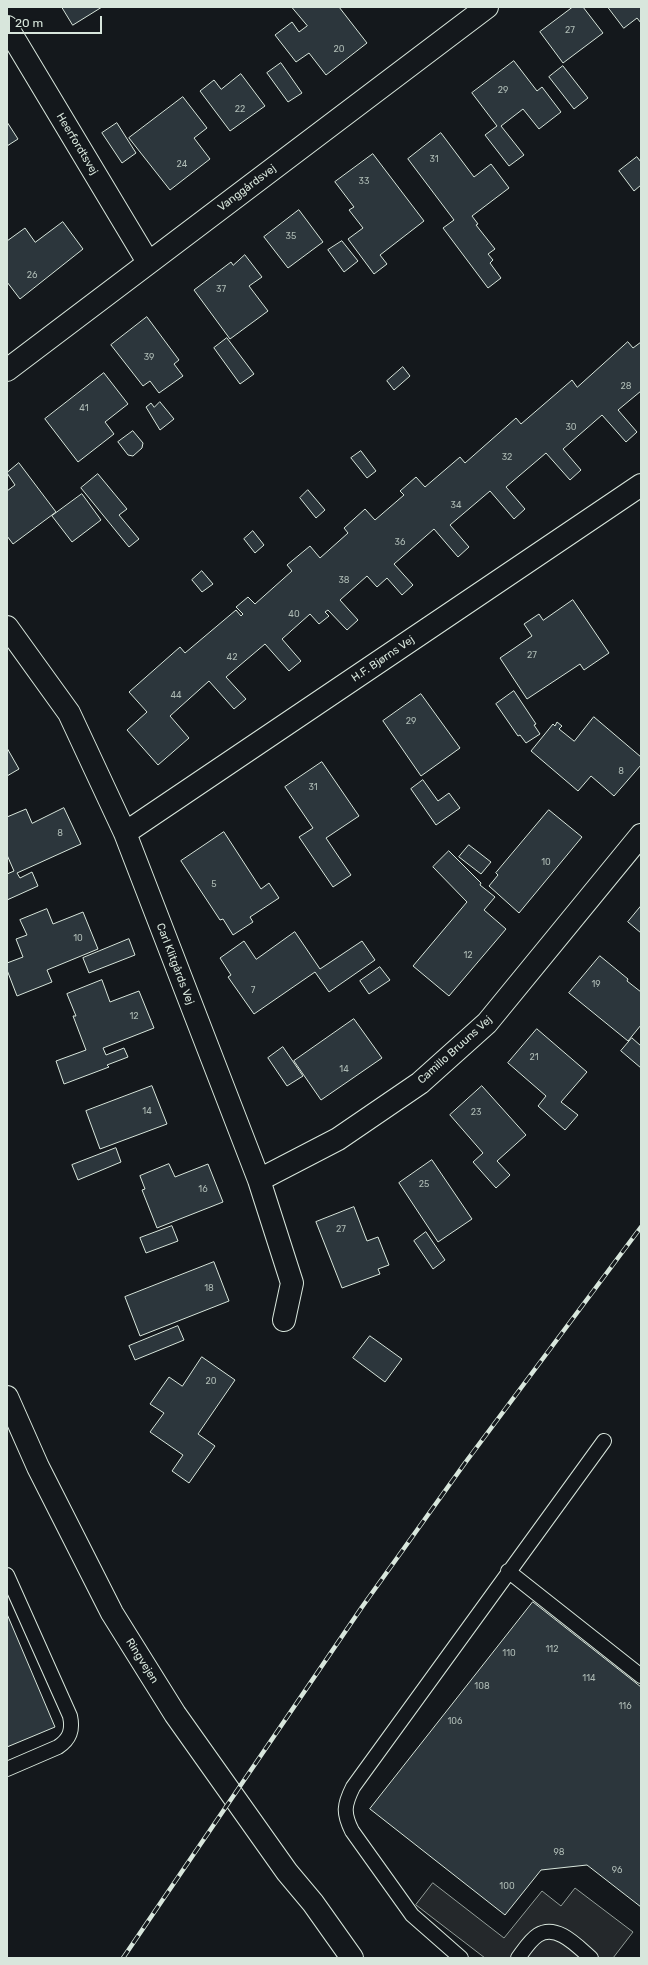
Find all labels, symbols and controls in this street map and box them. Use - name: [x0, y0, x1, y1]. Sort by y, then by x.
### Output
- scale bar: [10, 8, 104, 34]
- text: 20 m: [15, 16, 43, 30]
- house number: 27: [565, 25, 575, 35]
- house number: 20: [334, 44, 344, 54]
- house number: 29: [498, 85, 508, 95]
- house number: 22: [235, 104, 245, 114]
- street label: Heerfordtsvej: [53, 111, 101, 177]
- house number: 31: [429, 154, 439, 164]
- house number: 24: [177, 159, 187, 169]
- street label: Vanggårdsvej: [215, 162, 279, 214]
- house number: 33: [359, 176, 369, 186]
- house number: 35: [286, 231, 296, 241]
- house number: 26: [27, 270, 37, 280]
- house number: 37: [216, 284, 226, 294]
- house number: 39: [144, 352, 154, 362]
- house number: 28: [620, 381, 632, 391]
- house number: 41: [79, 403, 89, 413]
- house number: 30: [565, 422, 577, 432]
- house number: 32: [502, 452, 512, 462]
- house number: 34: [451, 500, 461, 510]
- house number: 36: [395, 537, 405, 547]
- house number: 38: [338, 575, 350, 585]
- house number: 40: [288, 609, 300, 619]
- street label: H.F. Bjørns Vej: [349, 633, 417, 685]
- house number: 27: [527, 650, 537, 660]
- house number: 42: [227, 652, 237, 662]
- house number: 44: [170, 690, 182, 700]
- house number: 29: [406, 716, 416, 726]
- house number: 8: [618, 766, 624, 776]
- house number: 31: [308, 782, 318, 792]
- house number: 8: [57, 828, 63, 838]
- house number: 10: [541, 857, 551, 867]
- house number: 5: [211, 879, 217, 889]
- street label: Carl Klitgårds Vej: [153, 921, 197, 1007]
- house number: 10: [73, 933, 83, 943]
- house number: 12: [463, 950, 473, 960]
- house number: 19: [591, 979, 601, 989]
- house number: 7: [251, 985, 255, 995]
- house number: 12: [129, 1011, 139, 1021]
- street label: Camillo Bruuns Vej: [415, 1013, 495, 1087]
- house number: 21: [529, 1052, 539, 1062]
- house number: 14: [339, 1064, 349, 1074]
- house number: 14: [142, 1106, 152, 1116]
- house number: 23: [471, 1107, 481, 1117]
- house number: 25: [419, 1179, 429, 1189]
- house number: 16: [198, 1184, 208, 1194]
- house number: 27: [336, 1224, 346, 1234]
- house number: 18: [204, 1283, 214, 1293]
- house number: 20: [206, 1376, 216, 1386]
- street label: Ringvejen: [123, 1636, 161, 1686]
- house number: 112: [546, 1644, 558, 1654]
- house number: 110: [502, 1648, 516, 1658]
- house number: 114: [582, 1673, 596, 1683]
- house number: 108: [474, 1681, 490, 1691]
- house number: 116: [618, 1701, 632, 1711]
- house number: 106: [448, 1716, 462, 1726]
- house number: 98: [553, 1847, 565, 1857]
- house number: 96: [612, 1865, 622, 1875]
- house number: 100: [499, 1881, 515, 1891]

